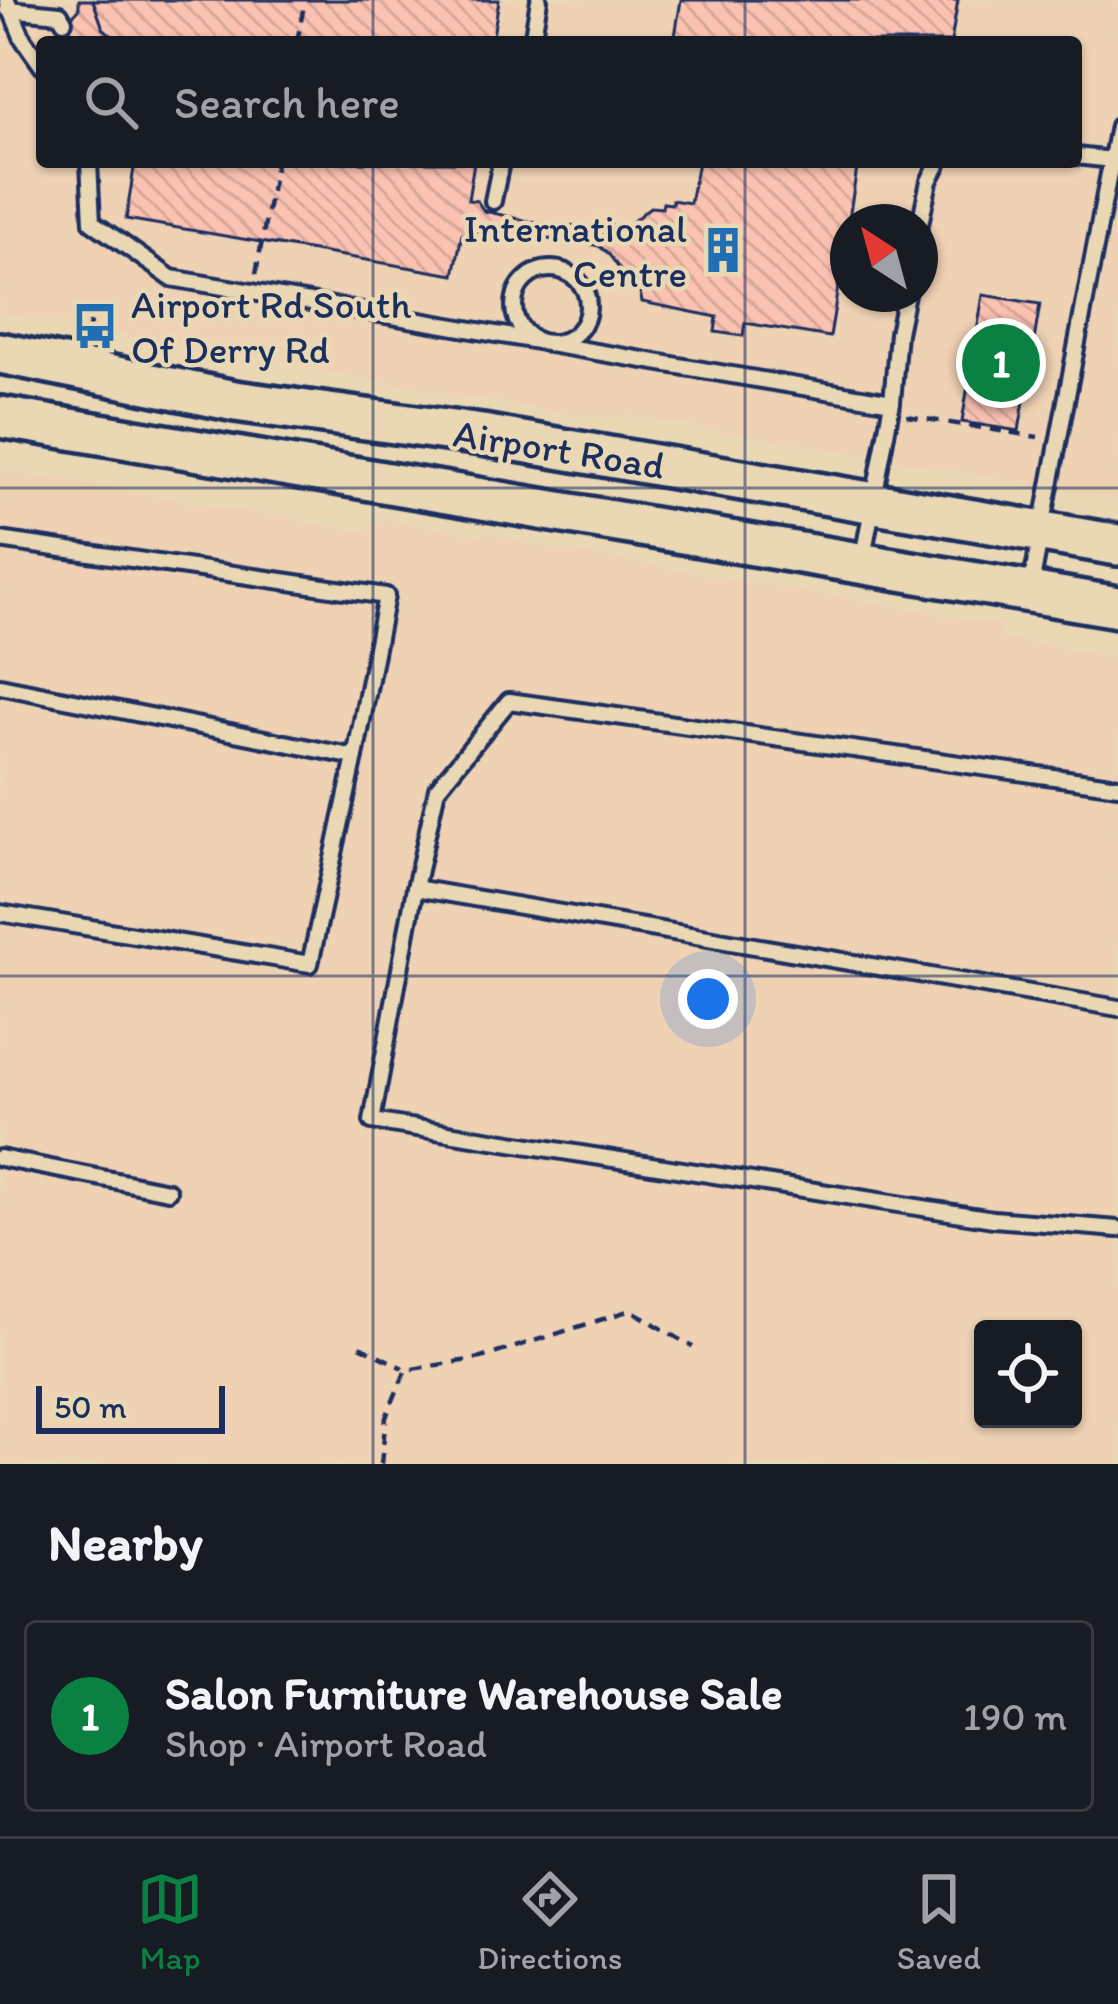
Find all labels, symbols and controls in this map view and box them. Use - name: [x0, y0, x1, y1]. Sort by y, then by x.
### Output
- search box: [36, 36, 1082, 168]
- icon: search: [78, 69, 144, 135]
- text: Search here: [174, 75, 400, 129]
- north arrow: [830, 204, 938, 312]
- place label: International Centre: [464, 205, 687, 297]
- building icon: International Centre: [698, 225, 748, 275]
- place label: Airport Rd South Of Derry Rd: [131, 281, 411, 373]
- bus stop icon: Airport Rd South Of Derry Rd: [70, 301, 120, 351]
- pin: 1: [962, 318, 1040, 408]
- street label: Airport Road: [450, 409, 668, 489]
- your location: [678, 969, 738, 1029]
- map controls: [974, 1320, 1082, 1428]
- button: locate: [974, 1320, 1082, 1428]
- scale bar: [36, 1380, 225, 1433]
- text: 50 m: [54, 1387, 127, 1426]
- text: Nearby: [48, 1512, 203, 1573]
- text: Salon Furniture Warehouse Sale: [165, 1666, 783, 1720]
- text: 1: [81, 1693, 99, 1740]
- text: 190 m: [963, 1693, 1067, 1740]
- text: Shop · Airport Road: [165, 1720, 487, 1767]
- tab: Map: [137, 1866, 203, 1977]
- tab: Directions: [477, 1866, 622, 1977]
- tab: Saved: [897, 1866, 981, 1977]

